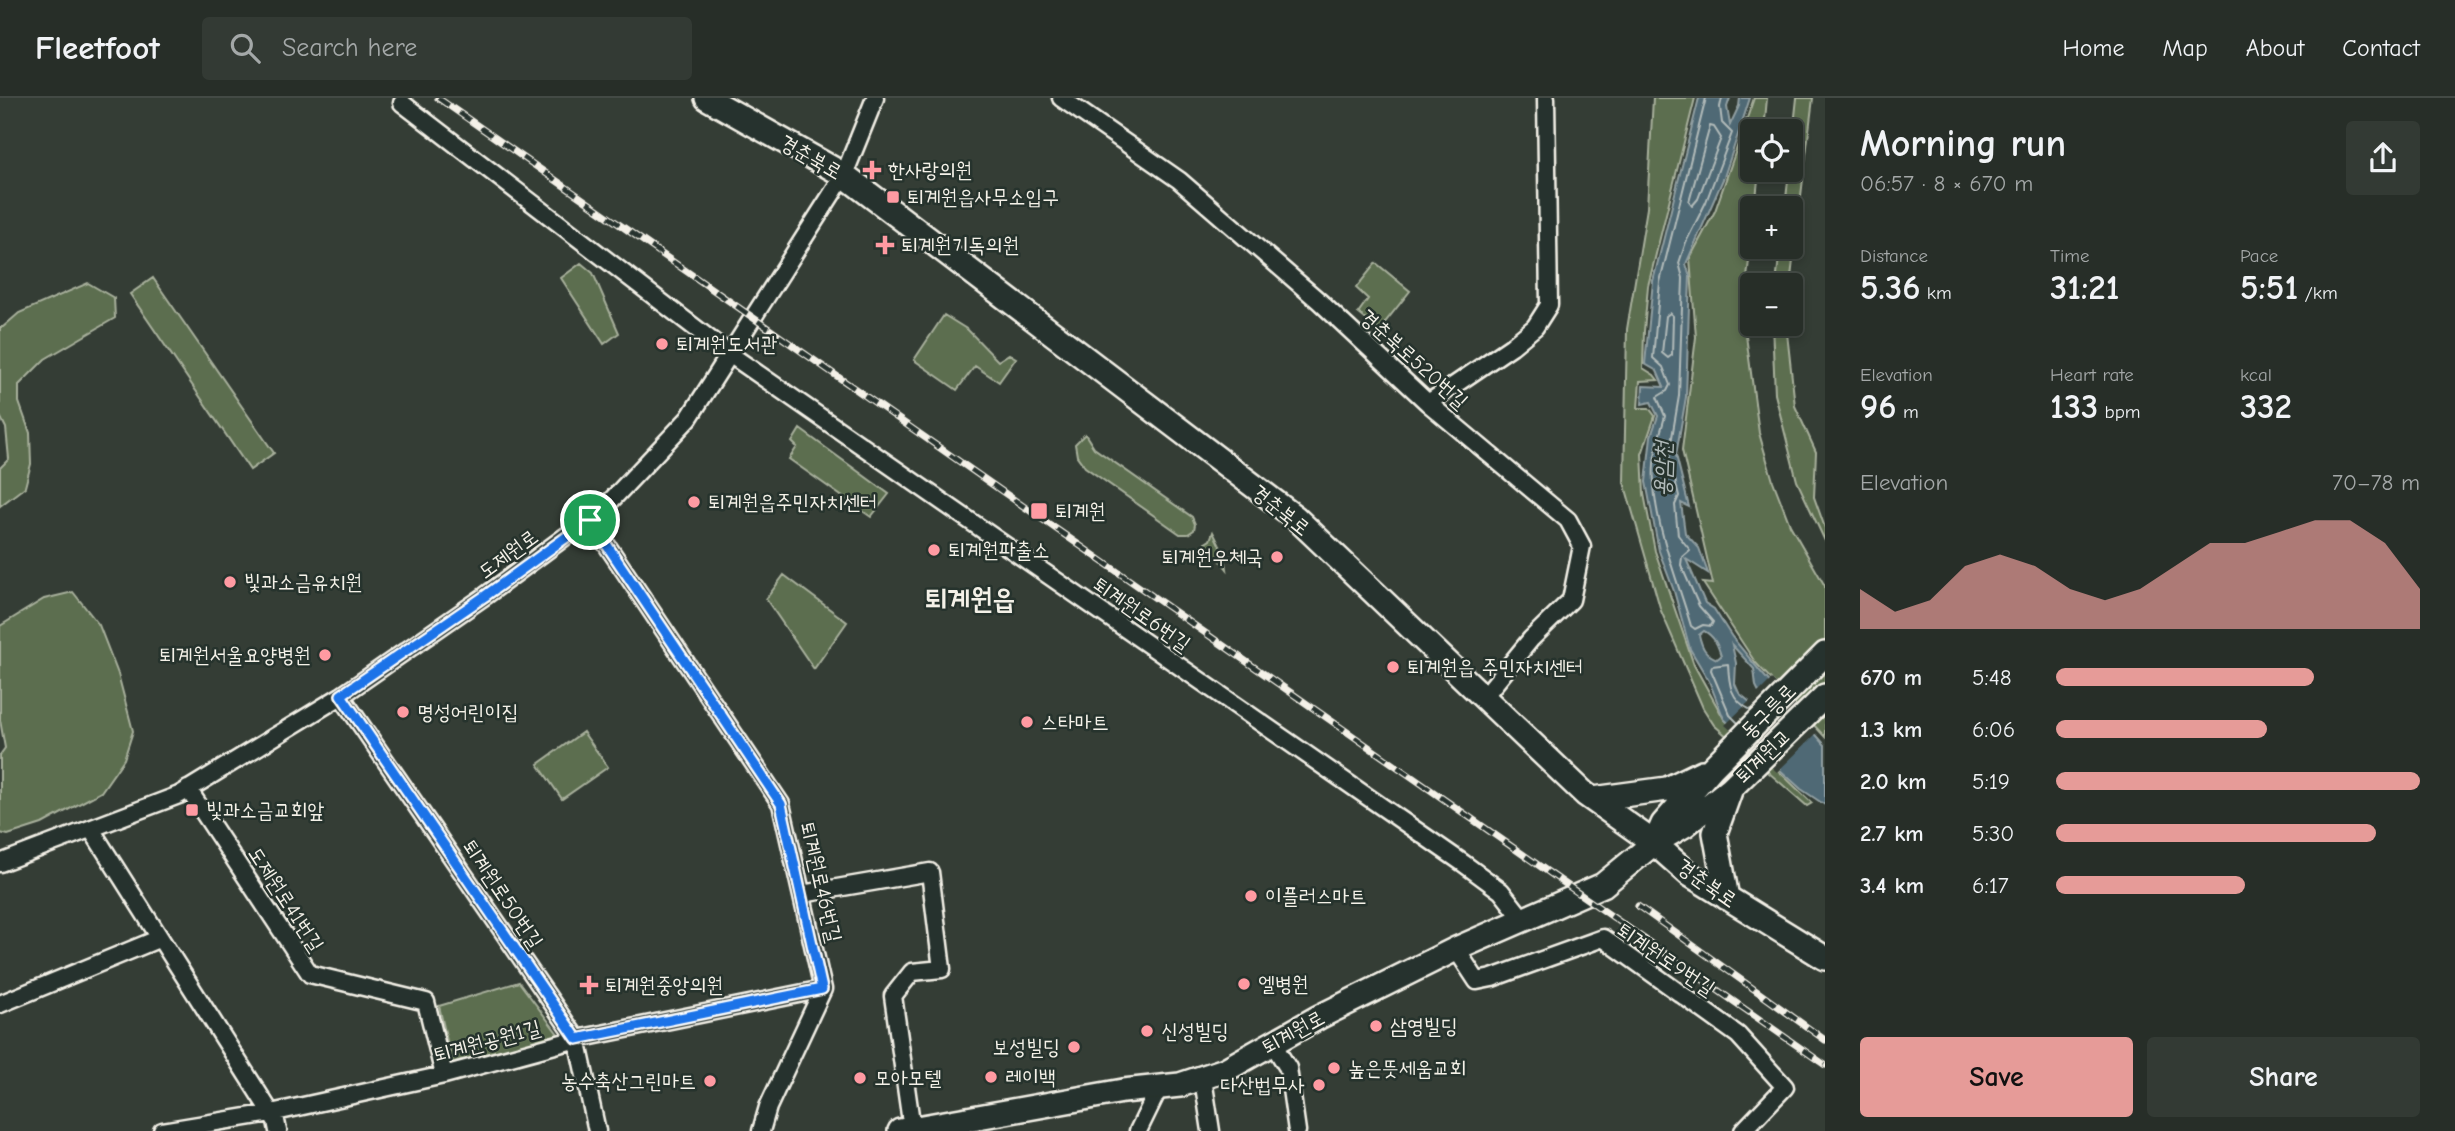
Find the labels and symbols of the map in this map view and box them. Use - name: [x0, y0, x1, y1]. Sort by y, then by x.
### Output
- street label: 경춘북로: [776, 130, 846, 184]
- place label: 한사랑의원: [888, 158, 973, 182]
- marker: 한사랑의원: [862, 160, 882, 180]
- place label: 퇴계원읍사무소입구: [907, 185, 1059, 209]
- marker: 퇴계원읍사무소입구: [885, 189, 901, 205]
- place label: 퇴계원기독의원: [901, 233, 1019, 257]
- marker: 퇴계원기독의원: [875, 235, 895, 255]
- street label: 경춘북로520번길: [1355, 304, 1473, 414]
- place label: 퇴계원도서관: [676, 332, 777, 356]
- marker: 퇴계원도서관: [654, 336, 670, 352]
- water label: 용암천: [1648, 438, 1677, 497]
- street label: 경춘북로: [1247, 479, 1315, 541]
- pin: [560, 490, 620, 550]
- place label: 퇴계원읍주민자치센터: [708, 490, 877, 514]
- marker: 퇴계원읍주민자치센터: [686, 494, 702, 510]
- place label: 퇴계원: [1055, 499, 1106, 523]
- marker: 퇴계원: [1029, 501, 1049, 521]
- street label: 도제원로: [474, 524, 542, 584]
- place label: 퇴계원파출소: [948, 538, 1049, 562]
- marker: 퇴계원파출소: [926, 542, 942, 558]
- place label: 퇴계원우체국: [1162, 545, 1263, 569]
- marker: 퇴계원우체국: [1269, 549, 1285, 565]
- place label: 빛과소금유치원: [244, 570, 362, 594]
- street label: 퇴계원로6번길: [1089, 572, 1195, 656]
- marker: 빛과소금유치원: [222, 574, 238, 590]
- district label: 퇴계원읍: [925, 583, 1015, 615]
- place label: 퇴계원서울요양병원: [159, 643, 311, 667]
- marker: 퇴계원서울요양병원: [317, 647, 333, 663]
- place label: 퇴계원읍 주민자치센터: [1407, 655, 1583, 679]
- marker: 퇴계원읍 주민자치센터: [1385, 659, 1401, 675]
- street label: 동구릉로: [1736, 679, 1800, 743]
- place label: 명성어린이집: [417, 700, 518, 724]
- marker: 명성어린이집: [395, 704, 411, 720]
- place label: 스타마트: [1041, 710, 1109, 734]
- marker: 스타마트: [1019, 714, 1035, 730]
- street label: 퇴계원교: [1730, 724, 1796, 788]
- place label: 빛과소금교회앞: [206, 798, 324, 822]
- marker: 빛과소금교회앞: [184, 802, 200, 818]
- street label: 퇴계원로46번길: [795, 819, 847, 945]
- street label: 퇴계원로50번길: [458, 835, 548, 953]
- street label: 도제원로41번길: [243, 842, 329, 956]
- street label: 경춘북로: [1672, 854, 1742, 912]
- place label: 이플러스마트: [1265, 884, 1366, 908]
- marker: 이플러스마트: [1243, 888, 1259, 904]
- street label: 퇴계원로9번길: [1613, 918, 1719, 1000]
- place label: 엘병원: [1258, 972, 1309, 996]
- place label: 퇴계원중앙의원: [605, 973, 723, 997]
- marker: 퇴계원중앙의원: [579, 975, 599, 995]
- marker: 엘병원: [1236, 976, 1252, 992]
- street label: 퇴계원로: [1258, 1005, 1328, 1059]
- place label: 삼영빌딩: [1390, 1014, 1458, 1038]
- street label: 퇴계원공원1길: [431, 1015, 543, 1067]
- marker: 삼영빌딩: [1368, 1018, 1384, 1034]
- place label: 신성빌딩: [1161, 1019, 1229, 1043]
- marker: 신성빌딩: [1139, 1023, 1155, 1039]
- place label: 보성빌딩: [992, 1035, 1060, 1059]
- marker: 보성빌딩: [1066, 1039, 1082, 1055]
- place label: 높은뜻세움교회: [1348, 1056, 1466, 1080]
- marker: 높은뜻세움교회: [1326, 1060, 1342, 1076]
- place label: 레이백: [1005, 1065, 1056, 1089]
- place label: 모아모텔: [874, 1066, 942, 1090]
- place label: 농수축산그린마트: [561, 1069, 696, 1093]
- marker: 레이백: [983, 1069, 999, 1085]
- marker: 모아모텔: [852, 1070, 868, 1086]
- marker: 농수축산그린마트: [702, 1073, 718, 1089]
- place label: 다산법무사: [1221, 1073, 1305, 1097]
- marker: 다산법무사: [1311, 1077, 1327, 1093]

